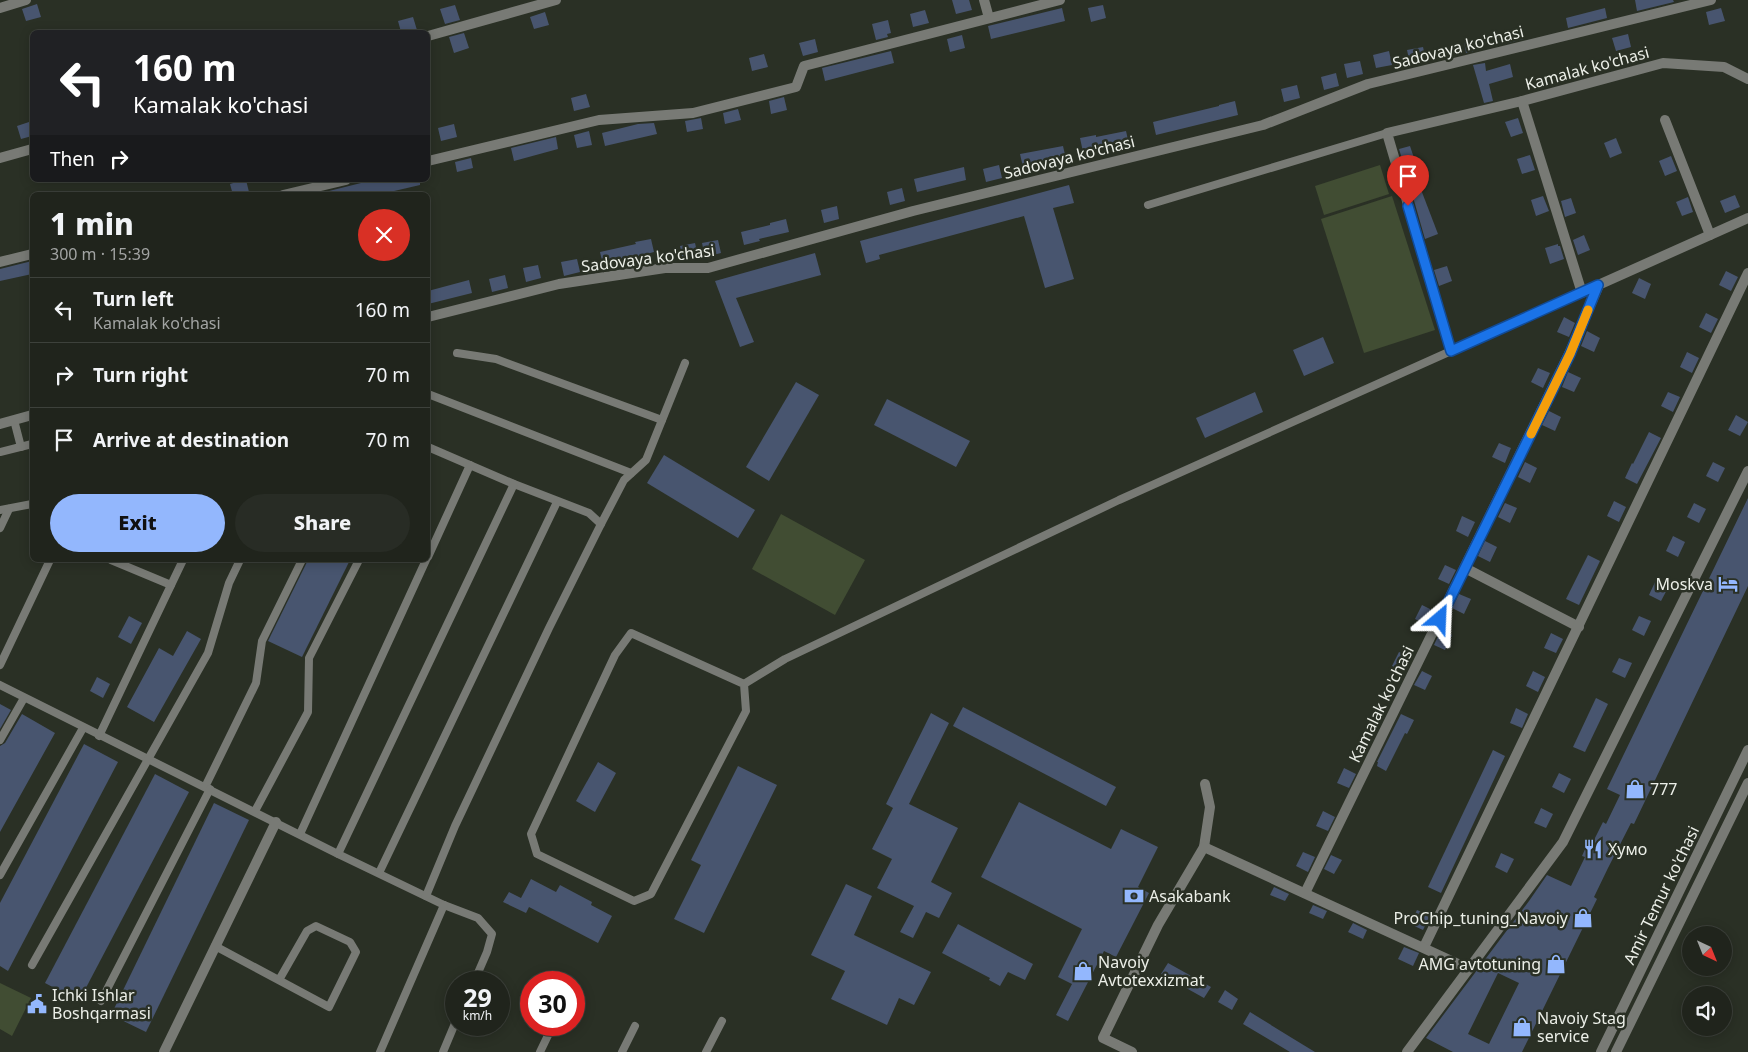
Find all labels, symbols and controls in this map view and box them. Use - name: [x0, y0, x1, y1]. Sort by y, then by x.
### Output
- street label: Sadovaya ko'chasi: [1390, 20, 1526, 74]
- street label: Kamalak ko'chasi: [1522, 41, 1652, 95]
- text: 160 m: [133, 44, 236, 91]
- icon: left: [50, 50, 115, 115]
- text: Kamalak ko'chasi: [133, 89, 309, 119]
- street label: Sadovaya ko'chasi: [1001, 130, 1137, 184]
- icon: right: [105, 145, 133, 173]
- text: Then: [50, 146, 95, 172]
- pin: [1387, 155, 1429, 206]
- icon: arrive: [1394, 162, 1422, 190]
- text: 1 min: [50, 203, 134, 244]
- button: close: [358, 209, 410, 261]
- street label: Sadovaya ko'chasi: [580, 239, 716, 277]
- text: 300 m · 15:39: [50, 243, 150, 265]
- text: Turn left: [93, 286, 174, 312]
- icon: left: [50, 296, 78, 324]
- text: 160 m: [355, 297, 410, 323]
- text: Kamalak ko'chasi: [93, 312, 221, 334]
- icon: right: [50, 361, 78, 389]
- text: Turn right: [93, 362, 188, 388]
- text: 70 m: [366, 362, 410, 388]
- icon: arrive: [50, 426, 78, 454]
- text: Arrive at destination: [93, 427, 289, 453]
- text: 70 m: [366, 427, 410, 453]
- button: Exit: [50, 494, 225, 552]
- button: Share: [235, 494, 410, 552]
- place label: Moskva: [1655, 573, 1713, 595]
- hotel icon: Moskva: [1717, 573, 1739, 595]
- position arrow: [1413, 592, 1465, 644]
- street label: Kamalak ko'chasi: [1343, 642, 1419, 766]
- shop icon: 777: [1624, 778, 1646, 800]
- place label: 777: [1650, 778, 1677, 800]
- street label: Amir Temur ko'chasi: [1618, 822, 1704, 968]
- restaurant icon: Хумо: [1582, 838, 1604, 860]
- place label: Хумо: [1608, 838, 1647, 860]
- bank icon: Asakabank: [1123, 885, 1145, 907]
- place label: Asakabank: [1149, 885, 1231, 907]
- place label: ProChip_tuning_Navoiy: [1394, 907, 1569, 929]
- shop icon: ProChip_tuning_Navoiy: [1572, 907, 1594, 929]
- north arrow: [1682, 926, 1732, 976]
- map controls: [1682, 926, 1732, 1036]
- place label: Navoiy Avtotexxizmat: [1098, 951, 1205, 991]
- place label: AMG avtotuning: [1418, 953, 1541, 975]
- shop icon: AMG avtotuning: [1545, 953, 1567, 975]
- shop icon: Navoiy Avtotexxizmat: [1072, 960, 1094, 982]
- speed limit sign: 30: [520, 971, 585, 1036]
- text: 29: [463, 980, 492, 1014]
- place label: Ichki Ishlar Boshqarmasi: [52, 984, 151, 1024]
- button: sound: [1682, 986, 1732, 1036]
- public building icon: Ichki Ishlar Boshqarmasi: [26, 993, 48, 1015]
- text: km/h: [463, 1007, 492, 1024]
- place label: Navoiy Stag service: [1537, 1007, 1626, 1047]
- shop icon: Navoiy Stag service: [1511, 1016, 1533, 1038]

